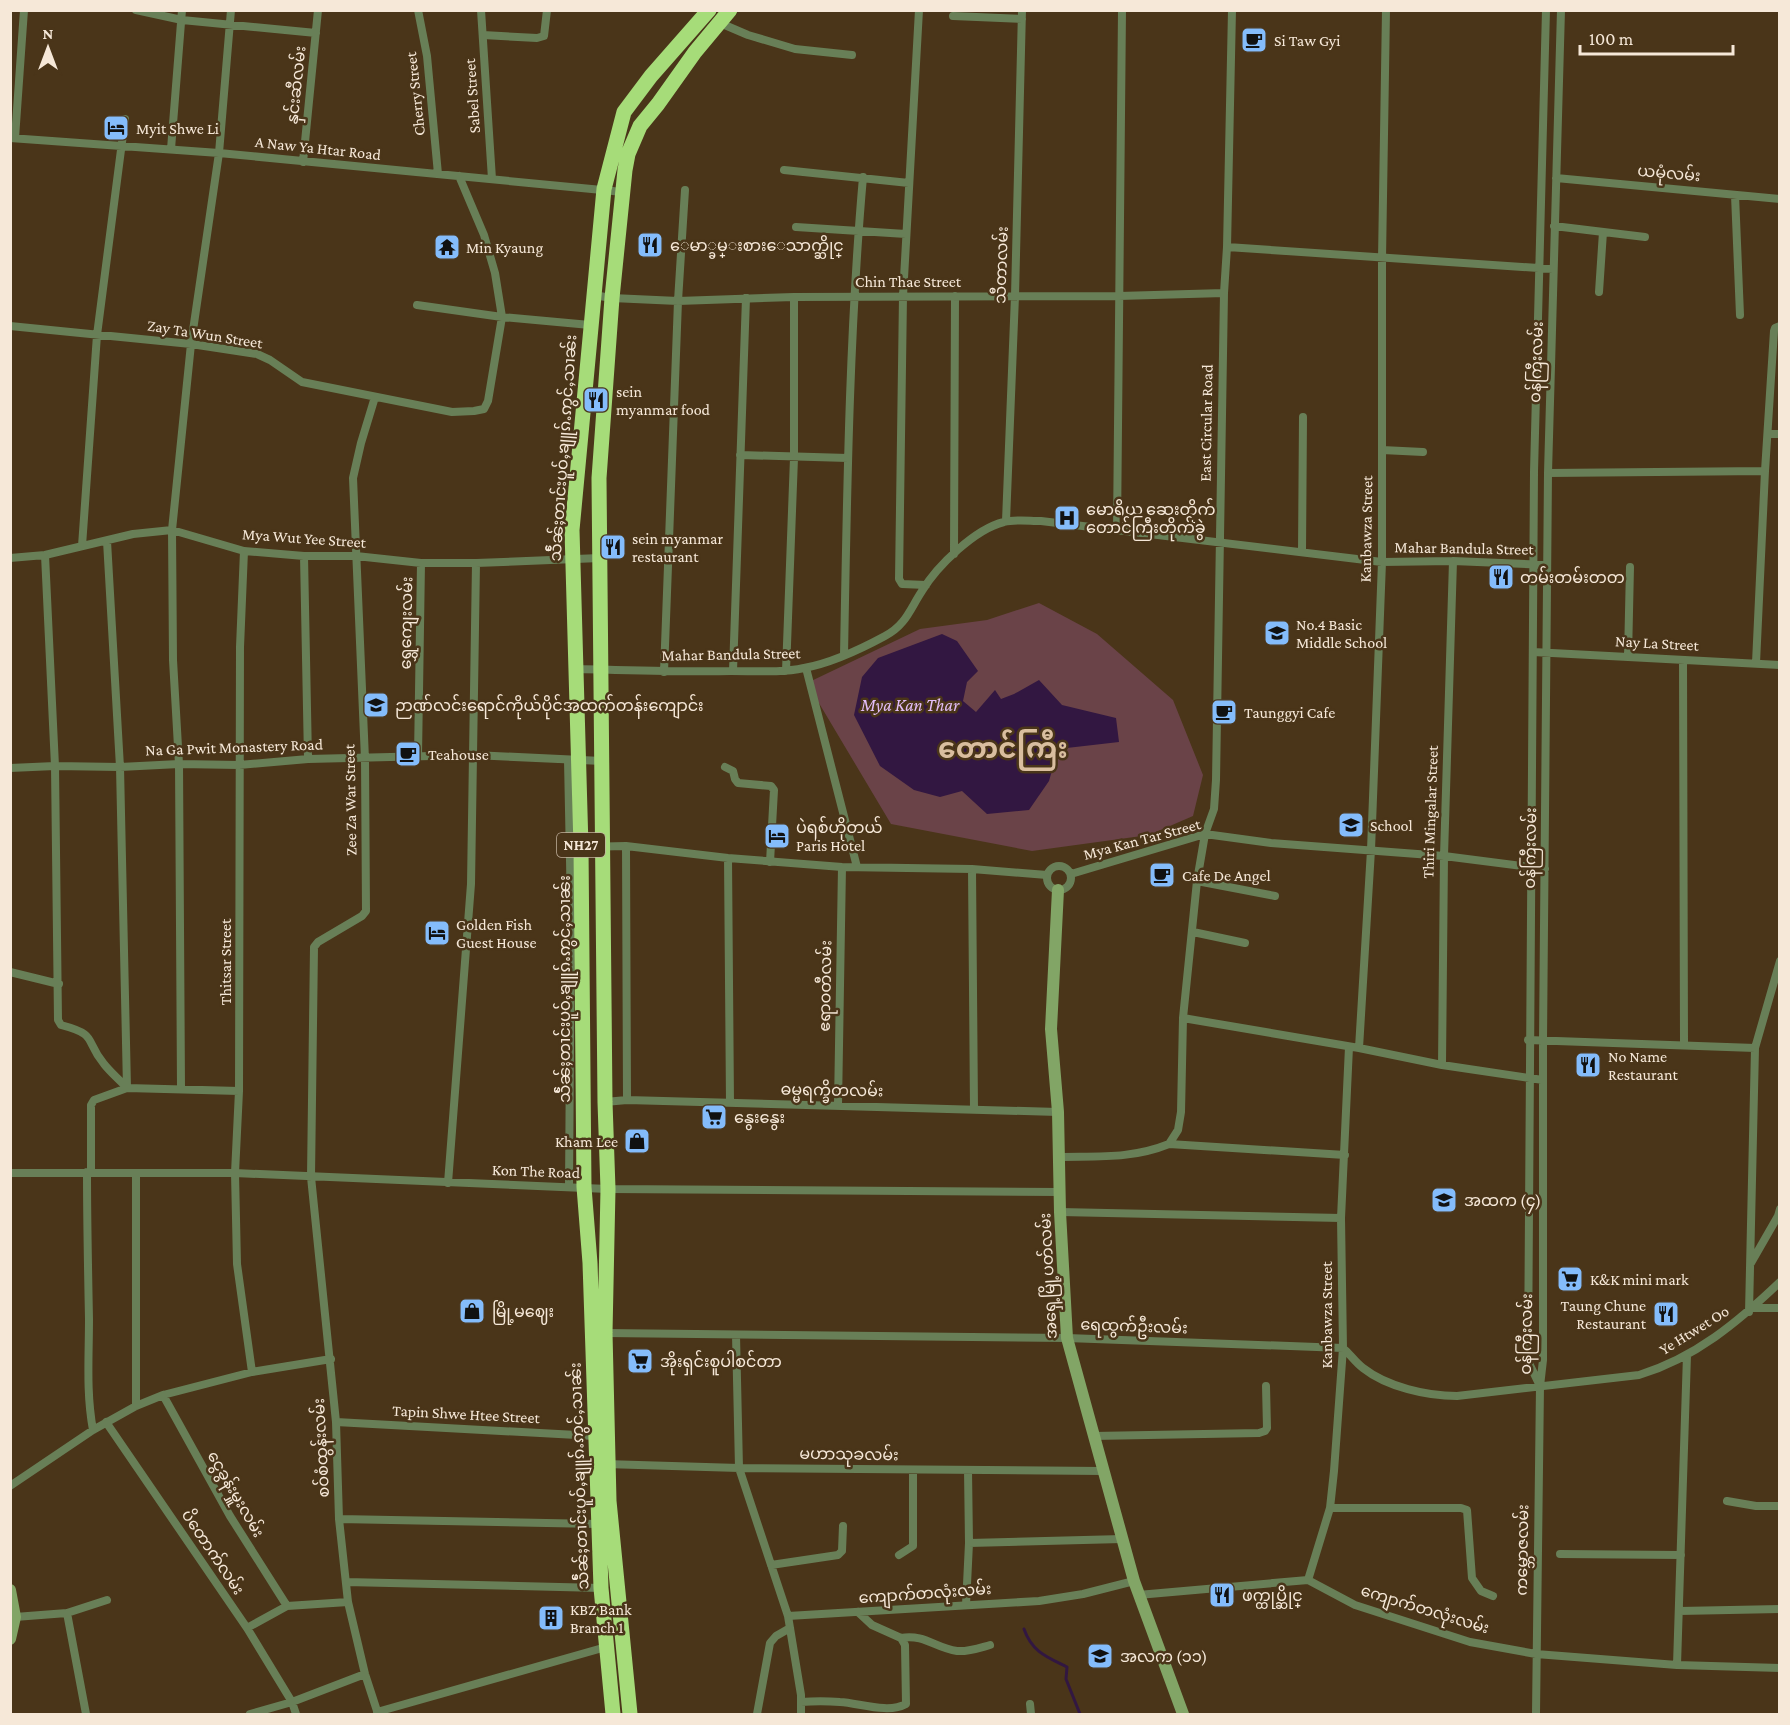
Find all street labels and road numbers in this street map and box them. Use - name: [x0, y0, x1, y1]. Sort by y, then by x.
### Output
- street label: နှင်းဆီလမ်း: [280, 45, 315, 126]
- street label: Cherry Street: [402, 50, 429, 137]
- street label: Sabel Street: [461, 57, 483, 134]
- street label: A Naw Ya Htar Road: [254, 133, 382, 163]
- street label: ယမုံလမ်း: [1636, 159, 1701, 190]
- street label: သီတာလမ်း: [988, 226, 1011, 304]
- street label: Chin Thae Street: [855, 273, 962, 290]
- street label: Zay Ta Wun Street: [146, 316, 265, 353]
- street label: ဝန်ကြီးလမ်း: [1523, 321, 1551, 403]
- street label: သဵႅၼ်ႈတၢင်းပူဝ်ႇၶျူၵ်ႉဢွင်ႇသၢၼ်း: [544, 334, 585, 562]
- street label: East Circular Road: [1196, 364, 1216, 482]
- street label: Kanbawza Street: [1357, 475, 1375, 583]
- street label: Mya Wut Yee Street: [241, 525, 367, 552]
- street label: Mahar Bandula Street: [1394, 538, 1534, 558]
- street label: ရွှေကျေးလမ်း: [394, 576, 420, 670]
- street label: Nay La Street: [1615, 632, 1700, 655]
- street label: Mahar Bandula Street: [661, 644, 801, 664]
- street label: Na Ga Pwit Monastery Road: [145, 735, 324, 760]
- street label: Zee Za War Street: [341, 743, 359, 856]
- street label: Thiri Mingalar Street: [1419, 744, 1442, 879]
- street label: ဝန်ကြီးလမ်း: [1518, 807, 1544, 889]
- street label: Mya Kan Tar Street: [1081, 815, 1203, 864]
- road number: NH27: [557, 833, 605, 857]
- street label: သဵႅၼ်ႈတၢင်းပူဝ်ႇၶျူၵ်ႉဢွင်ႇသၢၼ်း: [553, 875, 579, 1103]
- street label: Thitsar Street: [217, 918, 234, 1005]
- street label: ဧရာဝတီလမ်း: [813, 940, 839, 1032]
- street label: ဓမ္မရက္ခိတလမ်း: [780, 1078, 884, 1105]
- street label: Kon The Road: [492, 1161, 581, 1181]
- street label: အရှေ့မြို့ပတ်လမ်း: [1033, 1212, 1066, 1340]
- street label: Kanbawza Street: [1318, 1261, 1335, 1369]
- street label: ဝန်ကြီးလမ်း: [1514, 1293, 1540, 1375]
- street label: Ye Htwet Oo: [1656, 1302, 1732, 1358]
- street label: ရေထွက်ဦးလမ်း: [1080, 1313, 1188, 1341]
- street label: သဵႅၼ်ႈတၢင်းပူဝ်ႇၶျူၵ်ႉဢွင်ႇသၢၼ်း: [564, 1362, 597, 1590]
- street label: စဝ်စံထွန်းလမ်း: [307, 1398, 337, 1498]
- street label: Tapin Shwe Htee Street: [392, 1402, 541, 1427]
- street label: မဟာသုခလမ်း: [799, 1442, 899, 1469]
- street label: ငွေခွန်းမှူးလမ်း: [200, 1446, 270, 1543]
- street label: ကမ္ဘောဇလမ်း: [1510, 1504, 1536, 1596]
- street label: ပိတောက်လမ်း: [178, 1505, 250, 1598]
- street label: ကျောက်တလုံးလမ်း: [858, 1577, 992, 1612]
- street label: ကျောက်တလုံးလမ်း: [1357, 1579, 1492, 1642]

